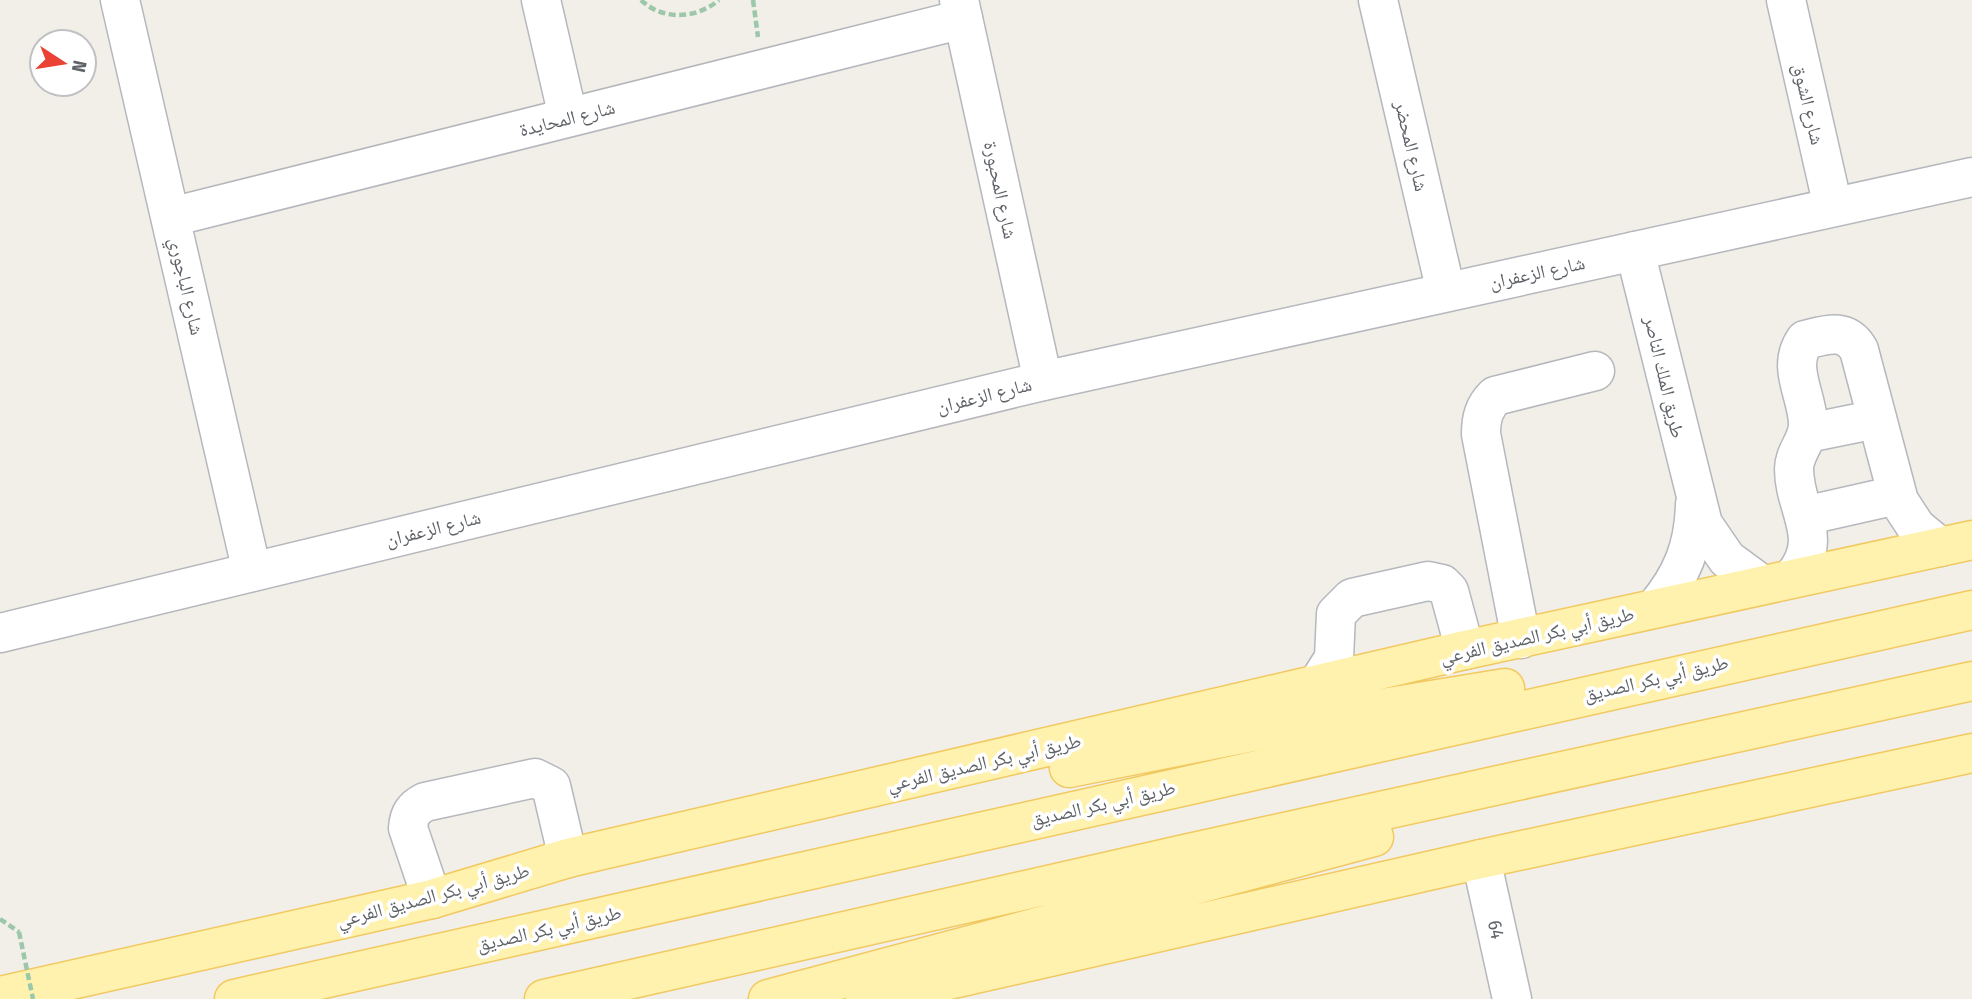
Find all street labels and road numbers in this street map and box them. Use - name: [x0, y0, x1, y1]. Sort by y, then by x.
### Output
- street label: شارع الشوق: [1788, 61, 1829, 147]
- street label: شارع المحايدة: [517, 96, 617, 141]
- street label: شارع المحضر: [1390, 98, 1433, 194]
- street label: شارع المحبورة: [979, 139, 1022, 241]
- street label: شارع الباجوري: [160, 235, 209, 338]
- street label: شارع الزعفران: [1487, 251, 1587, 294]
- street label: طريق الملك الناصر: [1639, 313, 1690, 440]
- street label: شارع الزعفران: [934, 373, 1034, 418]
- street label: شارع الزعفران: [383, 506, 483, 551]
- street label: طريق أبي بكر الصديق الفرعي: [1438, 602, 1637, 673]
- street label: طريق أبي بكر الصديق: [1582, 651, 1732, 710]
- street label: طريق أبي بكر الصديق الفرعي: [885, 729, 1084, 800]
- street label: طريق أبي بكر الصديق: [1029, 776, 1179, 835]
- street label: طريق أبي بكر الصديق الفرعي: [334, 859, 533, 936]
- street label: طريق أبي بكر الصديق: [475, 901, 625, 960]
- street label: 64: [1483, 918, 1509, 941]

